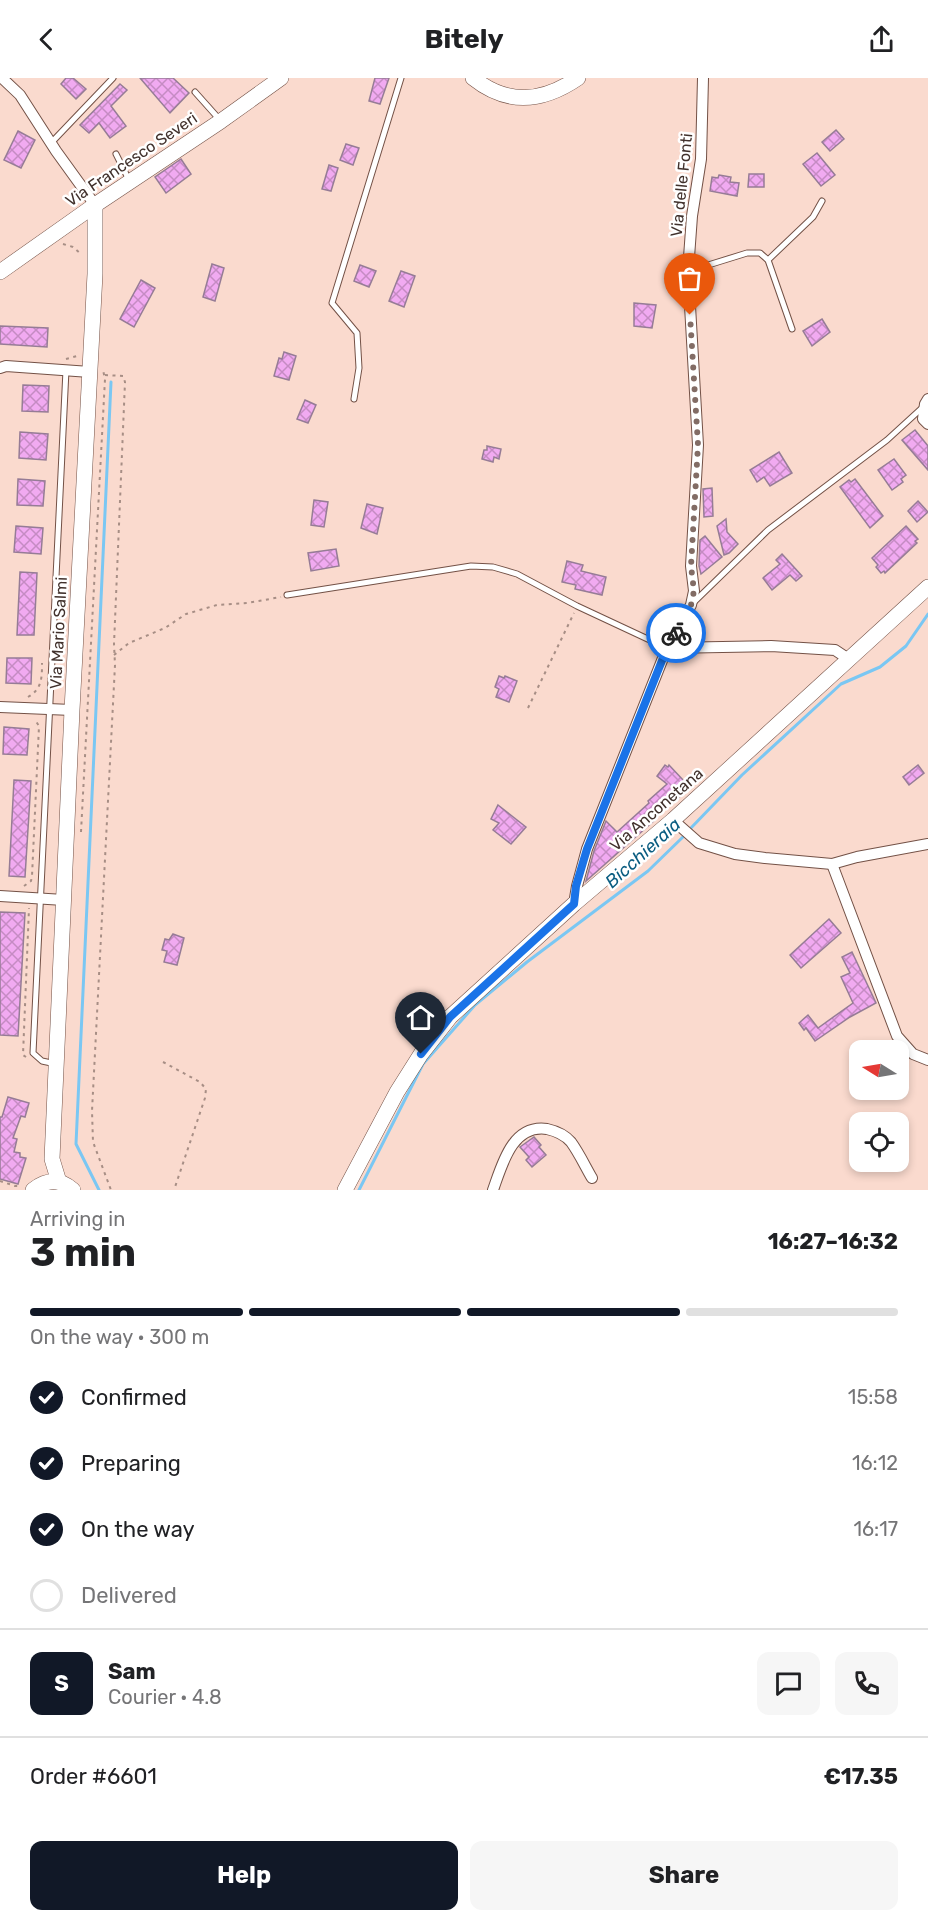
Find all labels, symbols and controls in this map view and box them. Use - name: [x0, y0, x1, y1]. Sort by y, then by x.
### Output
- icon: back: [30, 23, 63, 56]
- text: Bitely: [424, 23, 504, 55]
- icon: share: [865, 23, 898, 56]
- street label: Via Francesco Severi: [62, 108, 201, 211]
- street label: Via delle Fonti: [667, 132, 696, 238]
- pin: [664, 253, 715, 315]
- icon: bag: [673, 262, 706, 295]
- street label: Via Mario Salmi: [46, 576, 71, 690]
- courier: [646, 603, 706, 663]
- icon: bike: [660, 617, 693, 650]
- street label: Via Anconetana: [606, 764, 707, 855]
- water label: Bicchieraia: [601, 813, 686, 893]
- pin: [395, 992, 446, 1054]
- icon: home: [404, 1001, 437, 1034]
- north arrow: [849, 1040, 909, 1100]
- map controls: [849, 1040, 909, 1172]
- button: locate: [849, 1112, 909, 1172]
- text: Arriving in: [30, 1207, 125, 1231]
- text: 16:27–16:32: [768, 1228, 898, 1255]
- text: 3 min: [30, 1230, 136, 1276]
- text: On the way · 300 m: [30, 1325, 209, 1349]
- icon: check: [30, 1381, 63, 1414]
- text: Confirmed: [81, 1384, 187, 1411]
- text: 15:58: [848, 1385, 898, 1409]
- icon: check: [30, 1447, 63, 1480]
- text: Preparing: [81, 1450, 181, 1477]
- text: 16:12: [852, 1451, 898, 1475]
- icon: check: [30, 1513, 63, 1546]
- text: On the way: [81, 1516, 195, 1543]
- text: 16:17: [853, 1517, 898, 1541]
- text: Delivered: [81, 1582, 177, 1609]
- button: chat: [757, 1652, 820, 1715]
- button: phone: [835, 1652, 898, 1715]
- text: Sam: [108, 1658, 156, 1685]
- text: S: [54, 1670, 69, 1697]
- text: Courier · 4.8: [108, 1685, 222, 1709]
- text: Order #6601: [30, 1763, 157, 1790]
- text: €17.35: [823, 1763, 898, 1790]
- button: Help: [30, 1841, 458, 1910]
- button: Share: [470, 1841, 898, 1910]

